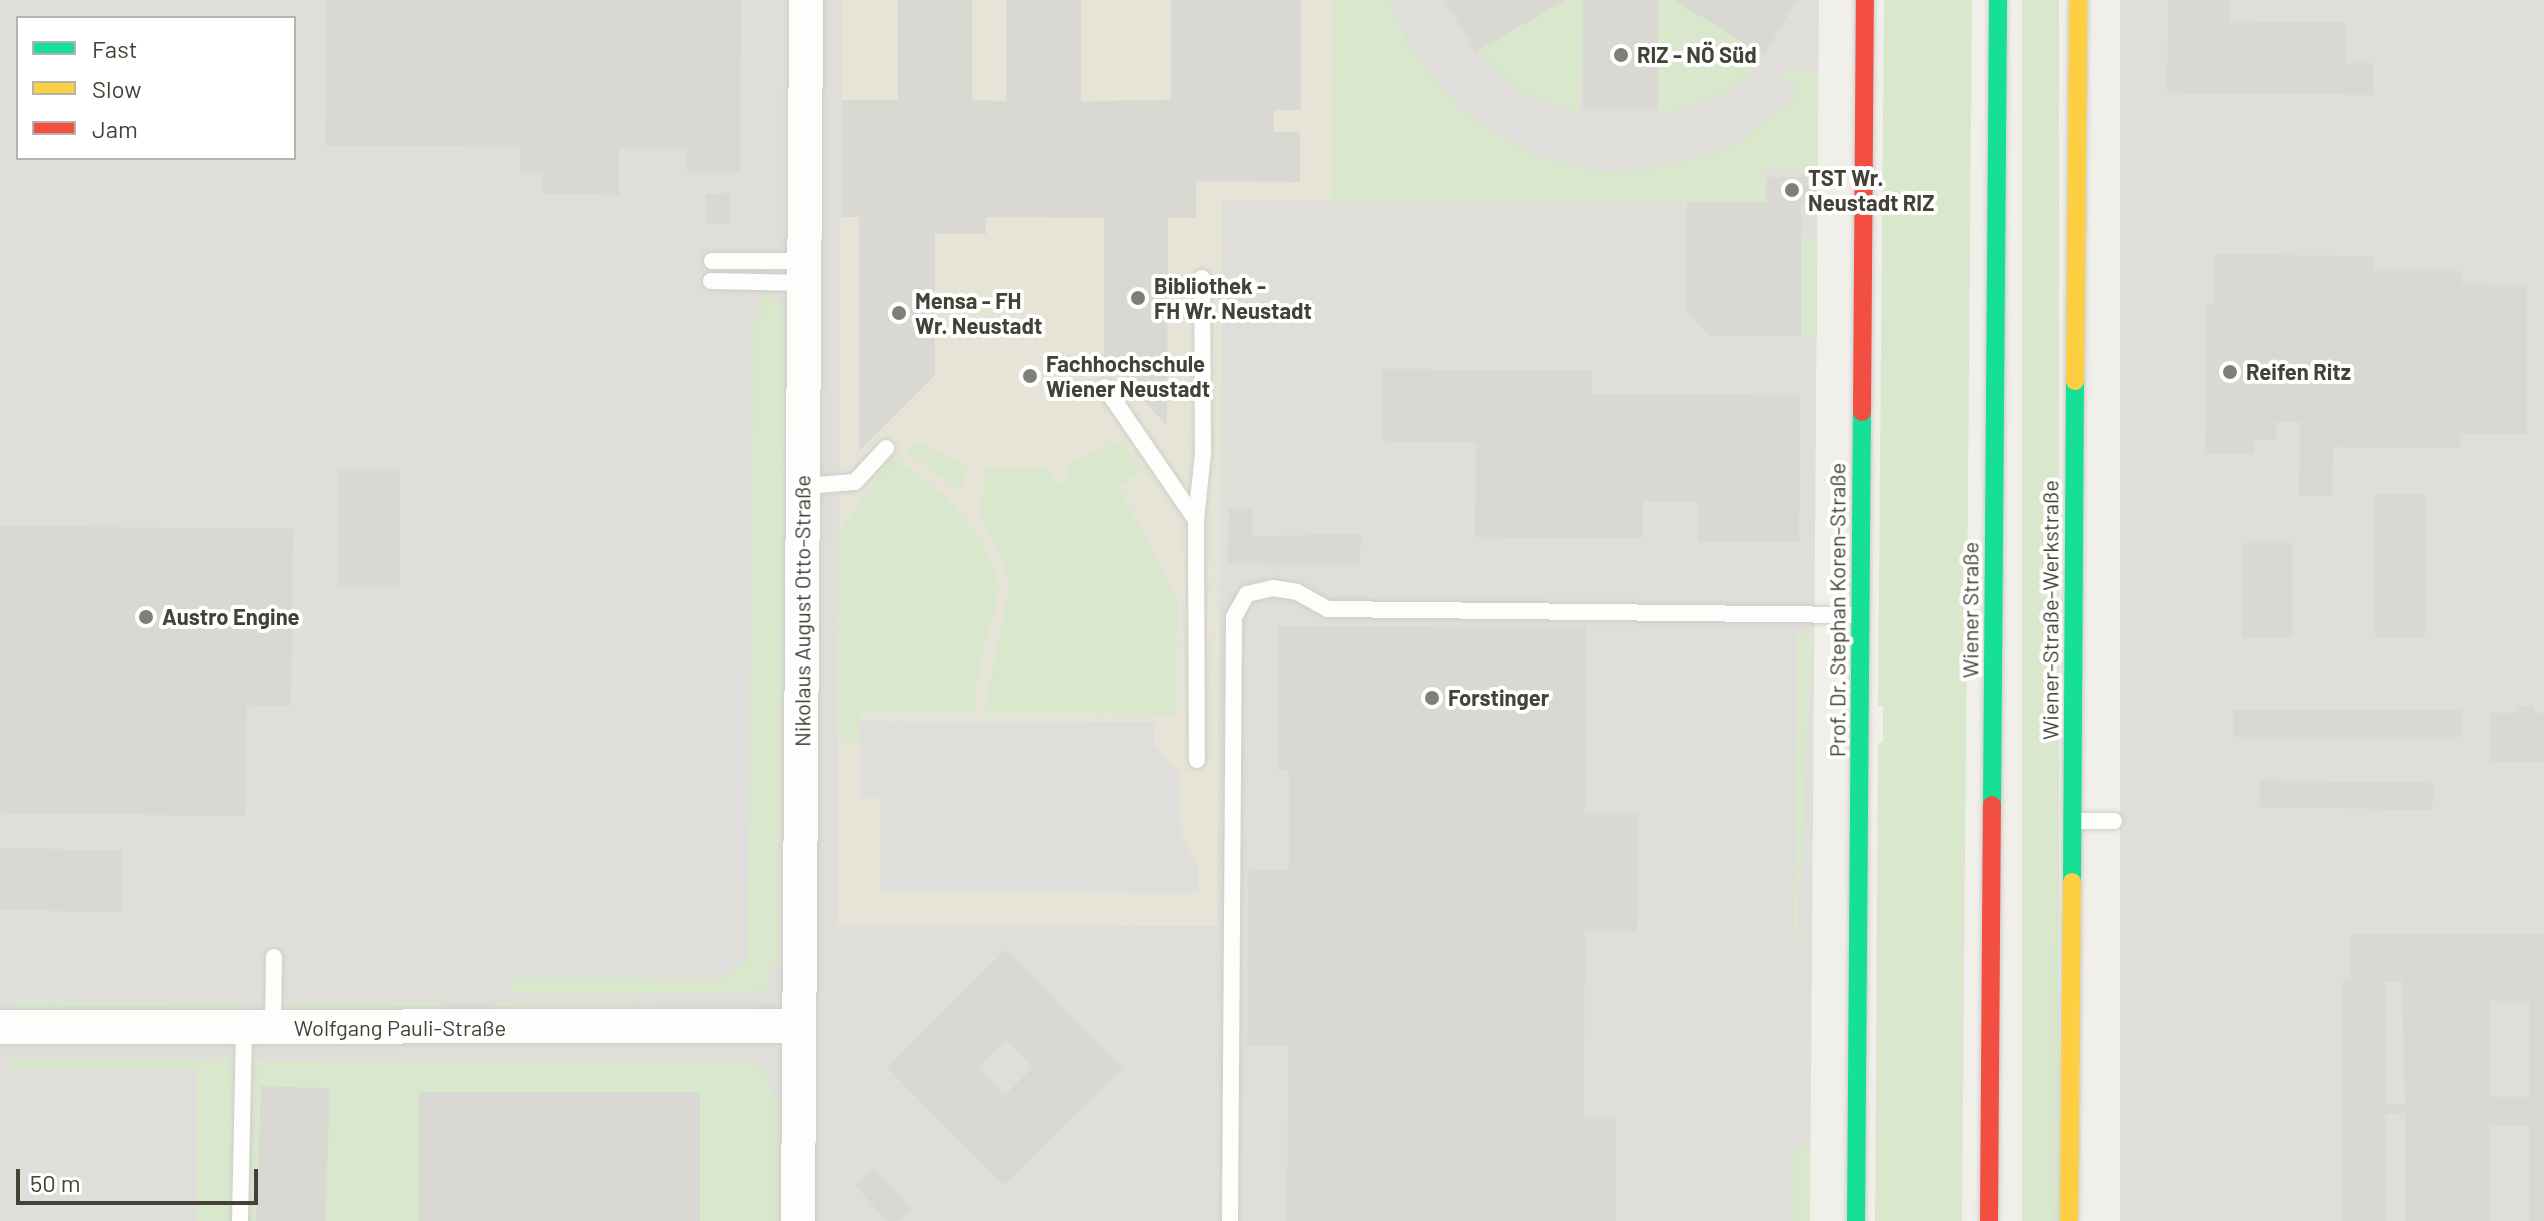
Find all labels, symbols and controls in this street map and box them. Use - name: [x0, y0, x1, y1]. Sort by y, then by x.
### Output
- legend: [16, 16, 296, 160]
- text: Fast: [92, 34, 137, 63]
- place label: RIZ - NÖ Süd: [1637, 42, 1757, 68]
- marker: RIZ - NÖ Süd: [1612, 46, 1630, 64]
- text: Slow: [92, 74, 141, 103]
- text: Jam: [92, 114, 138, 143]
- place label: TST Wr. Neustadt RIZ: [1808, 164, 1934, 216]
- marker: TST Wr. Neustadt RIZ: [1783, 181, 1801, 199]
- place label: Bibliothek - FH Wr. Neustadt: [1154, 272, 1312, 324]
- place label: Mensa - FH Wr. Neustadt: [915, 287, 1042, 338]
- marker: Bibliothek - FH Wr. Neustadt: [1129, 289, 1147, 307]
- marker: Mensa - FH Wr. Neustadt: [890, 304, 908, 322]
- place label: Fachhochschule Wiener Neustadt: [1046, 350, 1210, 402]
- place label: Reifen Ritz: [2246, 359, 2351, 385]
- marker: Reifen Ritz: [2221, 363, 2239, 381]
- marker: Fachhochschule Wiener Neustadt: [1021, 367, 1039, 385]
- street label: Prof. Dr. Stephan Koren-Straße: [1824, 463, 1850, 757]
- street label: Nikolaus August Otto-Straße: [789, 475, 815, 747]
- street label: Wiener-Straße-Werkstraße: [2037, 480, 2063, 740]
- street label: Wiener Straße: [1957, 542, 1983, 678]
- place label: Austro Engine: [162, 604, 300, 630]
- marker: Austro Engine: [137, 608, 155, 626]
- place label: Forstinger: [1448, 685, 1549, 711]
- marker: Forstinger: [1423, 689, 1441, 707]
- street label: Wolfgang Pauli-Straße: [294, 1015, 506, 1041]
- scale bar: [20, 1153, 262, 1203]
- text: 50 m: [30, 1168, 81, 1197]

